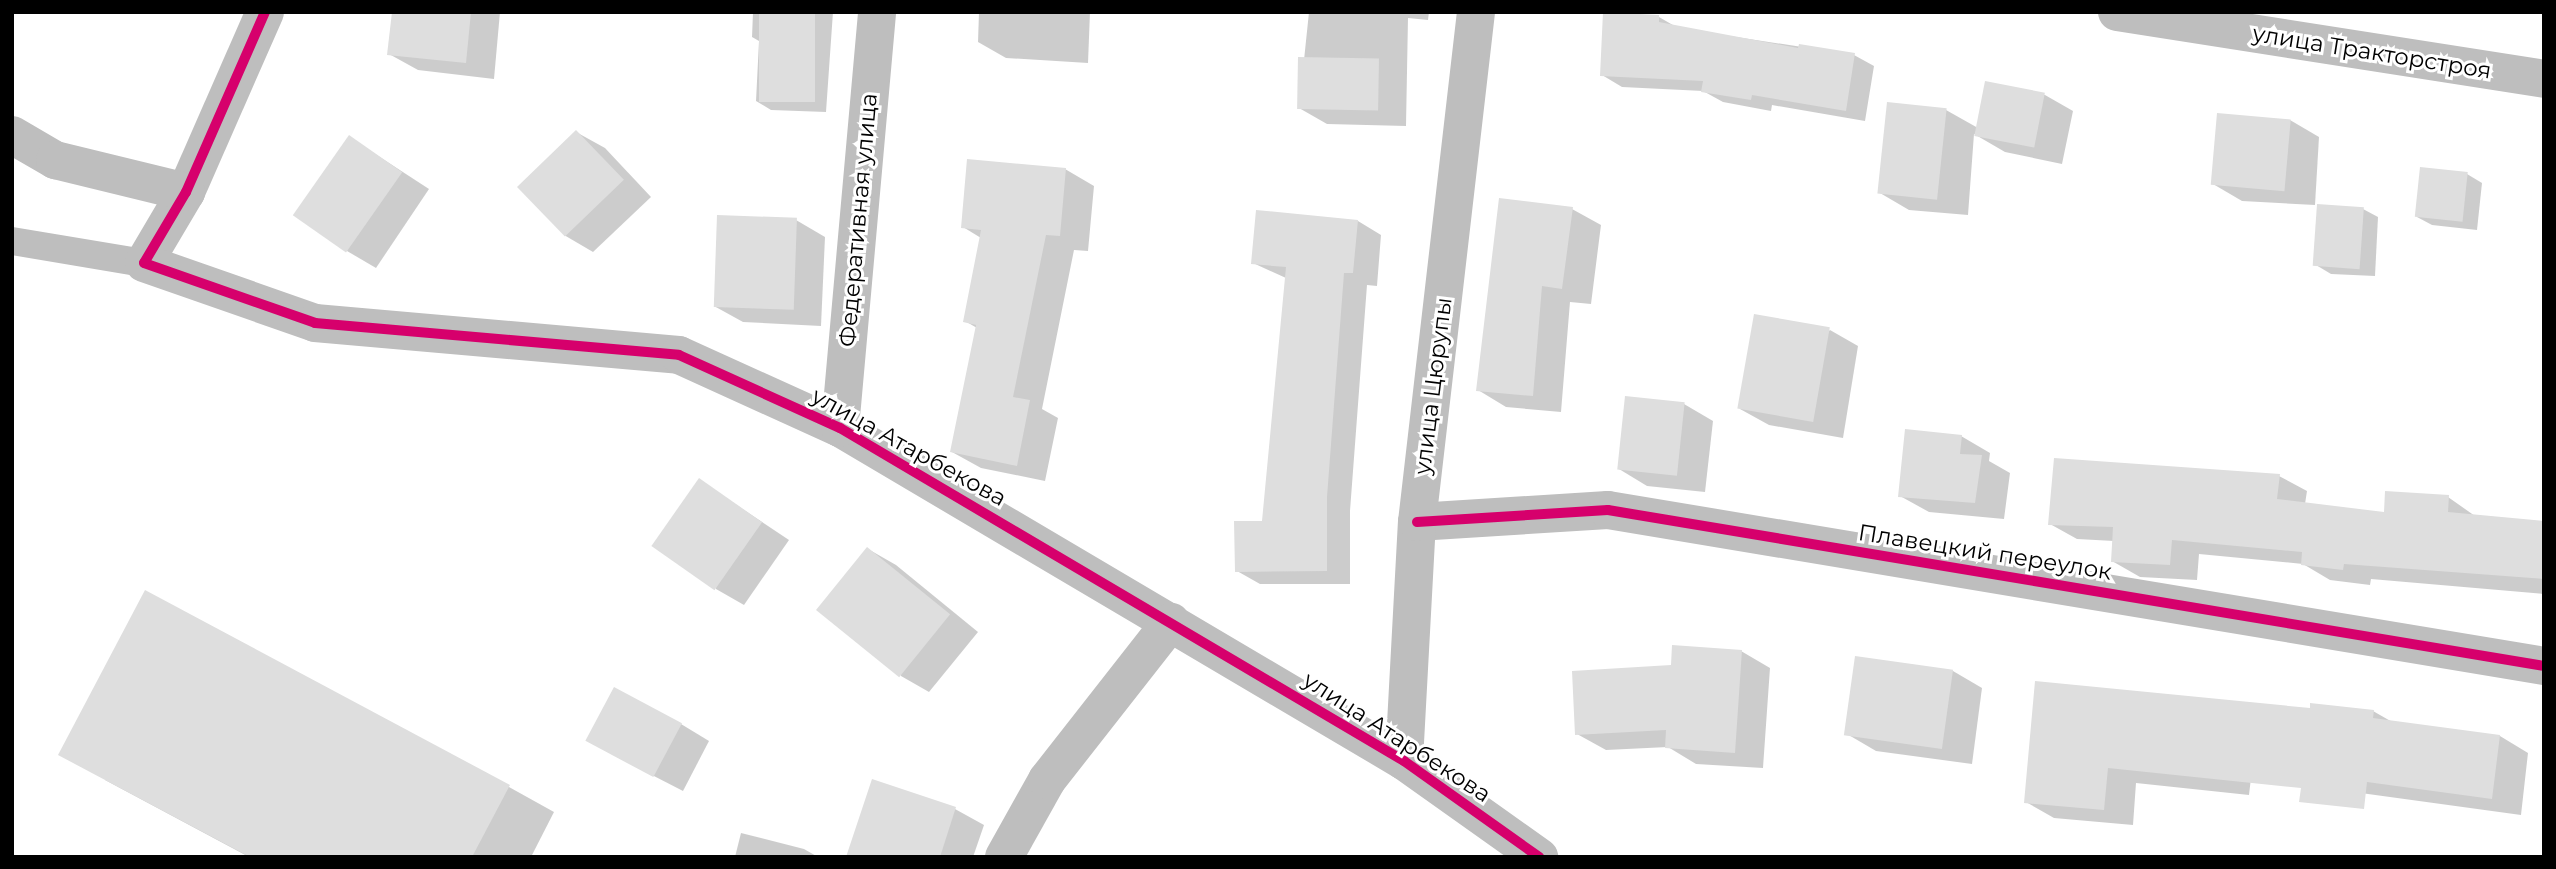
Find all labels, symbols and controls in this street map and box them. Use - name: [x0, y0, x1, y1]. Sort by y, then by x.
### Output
- street label: улица Тракторстроя: [2251, 19, 2493, 85]
- street label: Федеративная улица: [833, 92, 883, 348]
- street label: улица Цюрупы: [1408, 296, 1458, 476]
- street label: улица Атарбекова: [807, 382, 1011, 512]
- street label: Плавецкий переулок: [1856, 518, 2114, 586]
- street label: улица Атарбекова: [1298, 666, 1496, 808]

